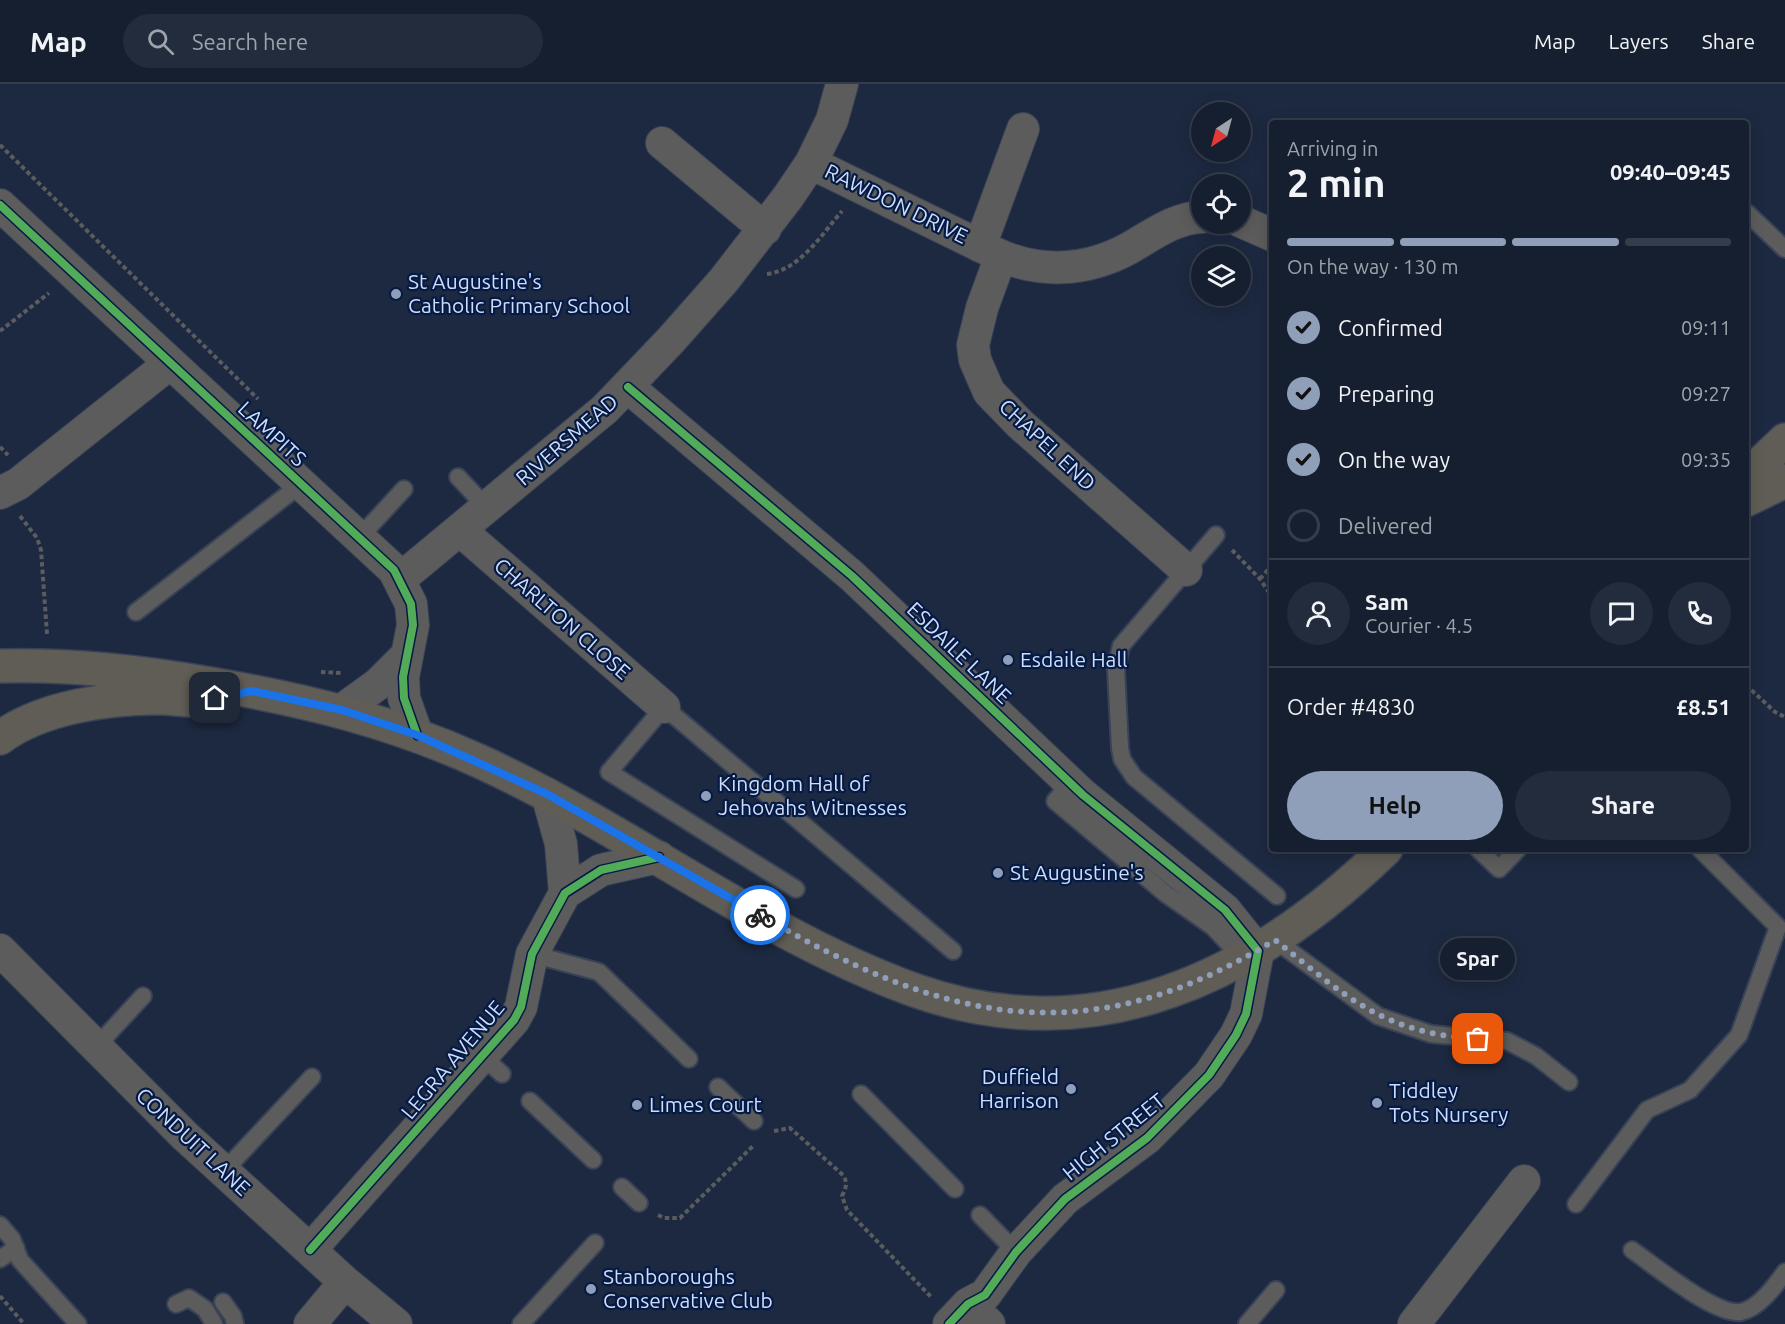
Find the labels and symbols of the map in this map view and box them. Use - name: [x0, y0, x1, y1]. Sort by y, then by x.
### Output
- north arrow: [1191, 102, 1251, 162]
- street label: RAWDON DRIVE: [821, 158, 972, 248]
- place label: St Augustine's Catholic Primary School: [408, 269, 630, 317]
- marker: St Augustine's Catholic Primary School: [389, 287, 403, 301]
- street label: RIVERSMEAD: [511, 389, 622, 490]
- street label: CHAPEL END: [995, 394, 1101, 495]
- street label: LAMPITS: [234, 396, 312, 471]
- street label: CHARLTON CLOSE: [490, 553, 636, 684]
- street label: ESDAILE LANE: [903, 597, 1017, 708]
- place label: Esdaile Hall: [1020, 647, 1127, 671]
- marker: Esdaile Hall: [1001, 653, 1015, 667]
- pin: [189, 672, 240, 723]
- place label: Kingdom Hall of Jehovahs Witnesses: [718, 771, 907, 819]
- marker: Kingdom Hall of Jehovahs Witnesses: [699, 789, 713, 803]
- place label: St Augustine's: [1010, 860, 1144, 884]
- marker: St Augustine's: [991, 866, 1005, 880]
- courier: [730, 885, 790, 945]
- callout: Spar: [1440, 937, 1516, 979]
- street label: LEGRA AVENUE: [396, 995, 509, 1123]
- pin: [1452, 1013, 1503, 1064]
- place label: Duffield Harrison: [979, 1064, 1059, 1112]
- place label: Tiddley Tots Nursery: [1389, 1078, 1508, 1126]
- street label: CONDUIT LANE: [132, 1082, 256, 1200]
- marker: Duffield Harrison: [1064, 1082, 1078, 1096]
- street label: HIGH STREET: [1057, 1088, 1169, 1185]
- place label: Limes Court: [649, 1092, 762, 1116]
- marker: Tiddley Tots Nursery: [1370, 1096, 1384, 1110]
- marker: Limes Court: [630, 1098, 644, 1112]
- place label: Stanboroughs Conservative Club: [603, 1264, 773, 1312]
- marker: Stanboroughs Conservative Club: [584, 1282, 598, 1296]

